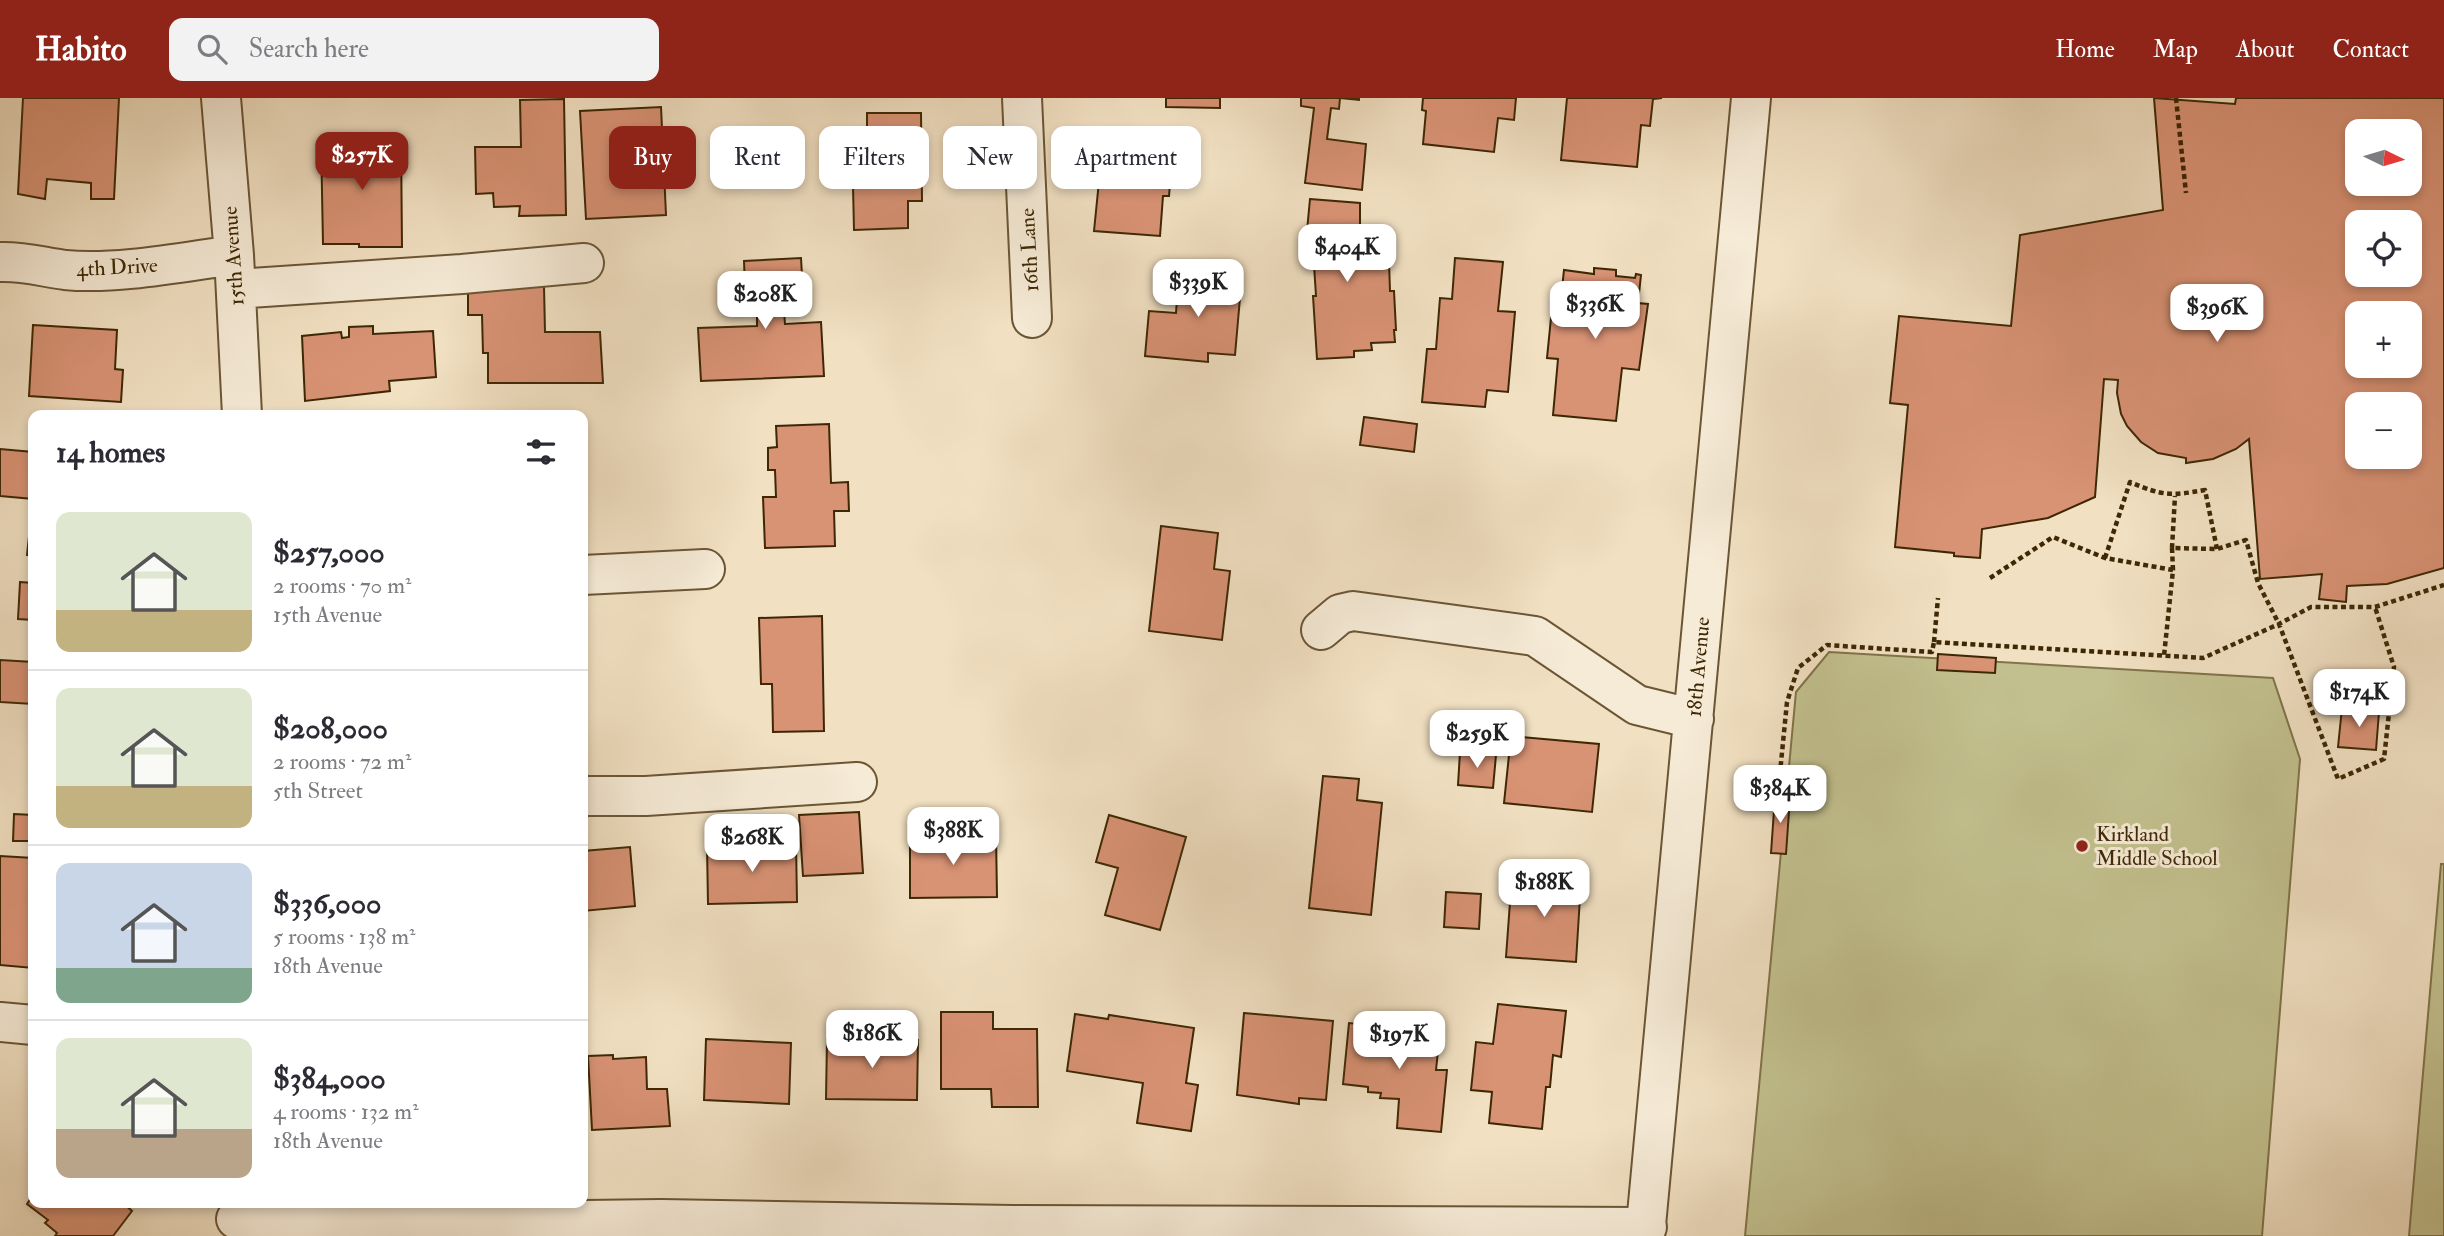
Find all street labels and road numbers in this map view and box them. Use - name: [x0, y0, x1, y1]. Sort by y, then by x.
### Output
- street label: 15th Avenue: [217, 205, 250, 307]
- street label: 16th Lane: [1014, 207, 1045, 292]
- street label: 4th Drive: [76, 252, 159, 283]
- street label: 18th Avenue: [1681, 616, 1716, 718]

